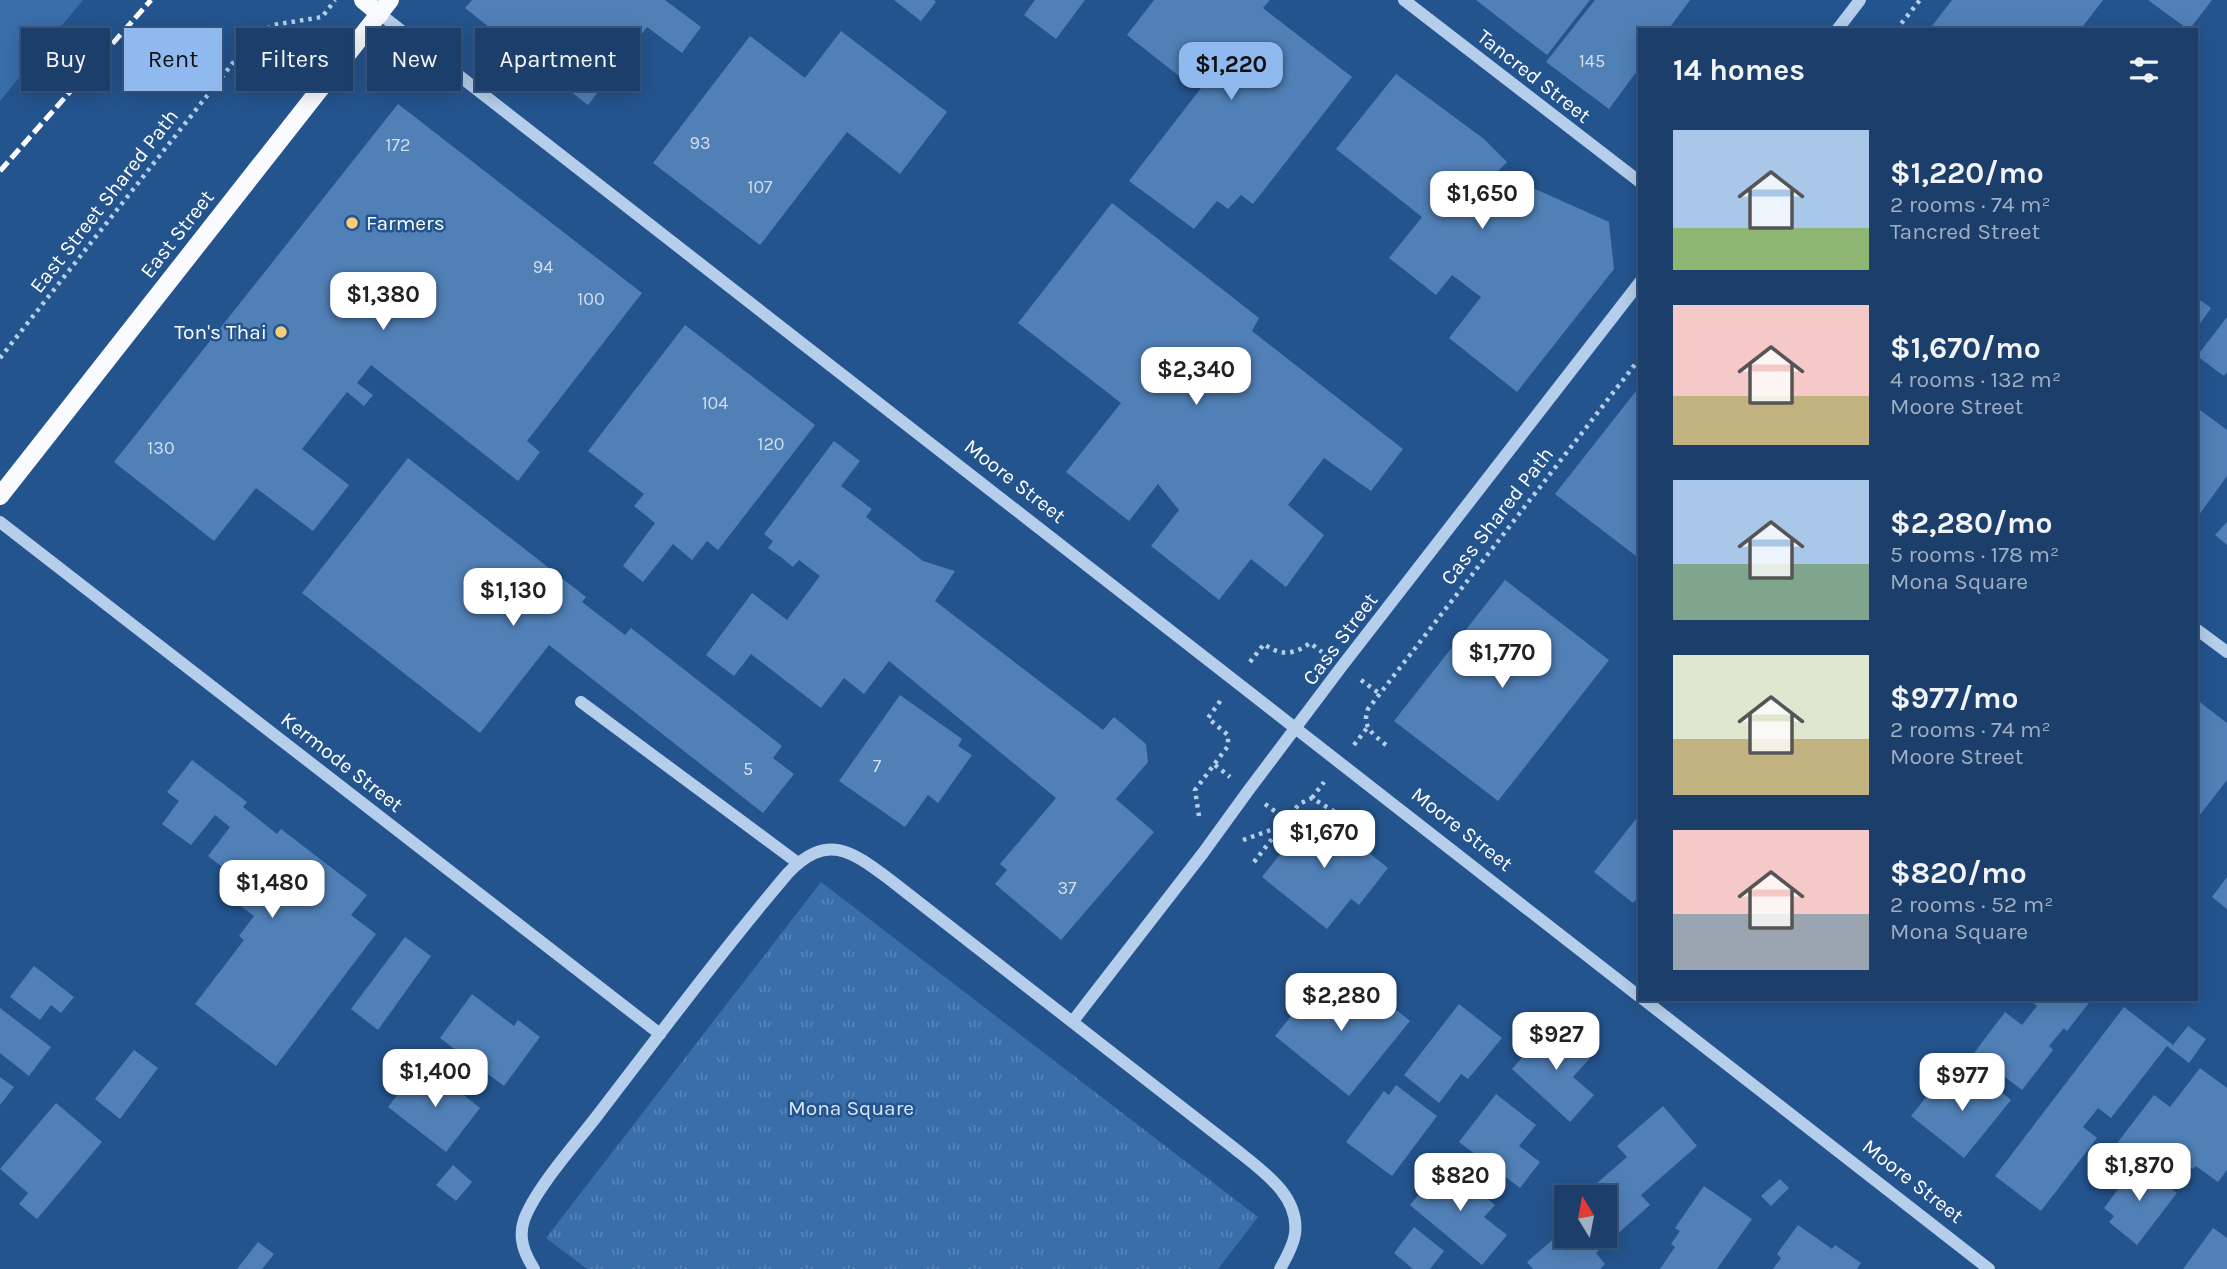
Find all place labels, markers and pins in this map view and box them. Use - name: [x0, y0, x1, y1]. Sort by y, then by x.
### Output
- pin: $1,220: [1174, 42, 1288, 102]
- pin: $1,650: [1425, 172, 1539, 231]
- place label: Farmers: [366, 211, 445, 235]
- marker: Farmers: [344, 215, 360, 231]
- pin: $1,380: [326, 272, 440, 332]
- place label: Ton's Thai: [174, 320, 267, 344]
- marker: Ton's Thai: [273, 324, 289, 340]
- pin: $2,340: [1139, 348, 1253, 407]
- pin: $1,130: [456, 568, 570, 628]
- pin: $1,770: [1445, 630, 1559, 690]
- pin: $1,670: [1267, 810, 1381, 870]
- pin: $1,480: [215, 860, 329, 920]
- pin: $2,280: [1284, 974, 1398, 1033]
- pin: $927: [1515, 1012, 1597, 1072]
- pin: $1,400: [378, 1050, 492, 1109]
- pin: $977: [1921, 1054, 2003, 1113]
- pin: $1,870: [2082, 1144, 2196, 1203]
- pin: $820: [1419, 1154, 1501, 1213]

